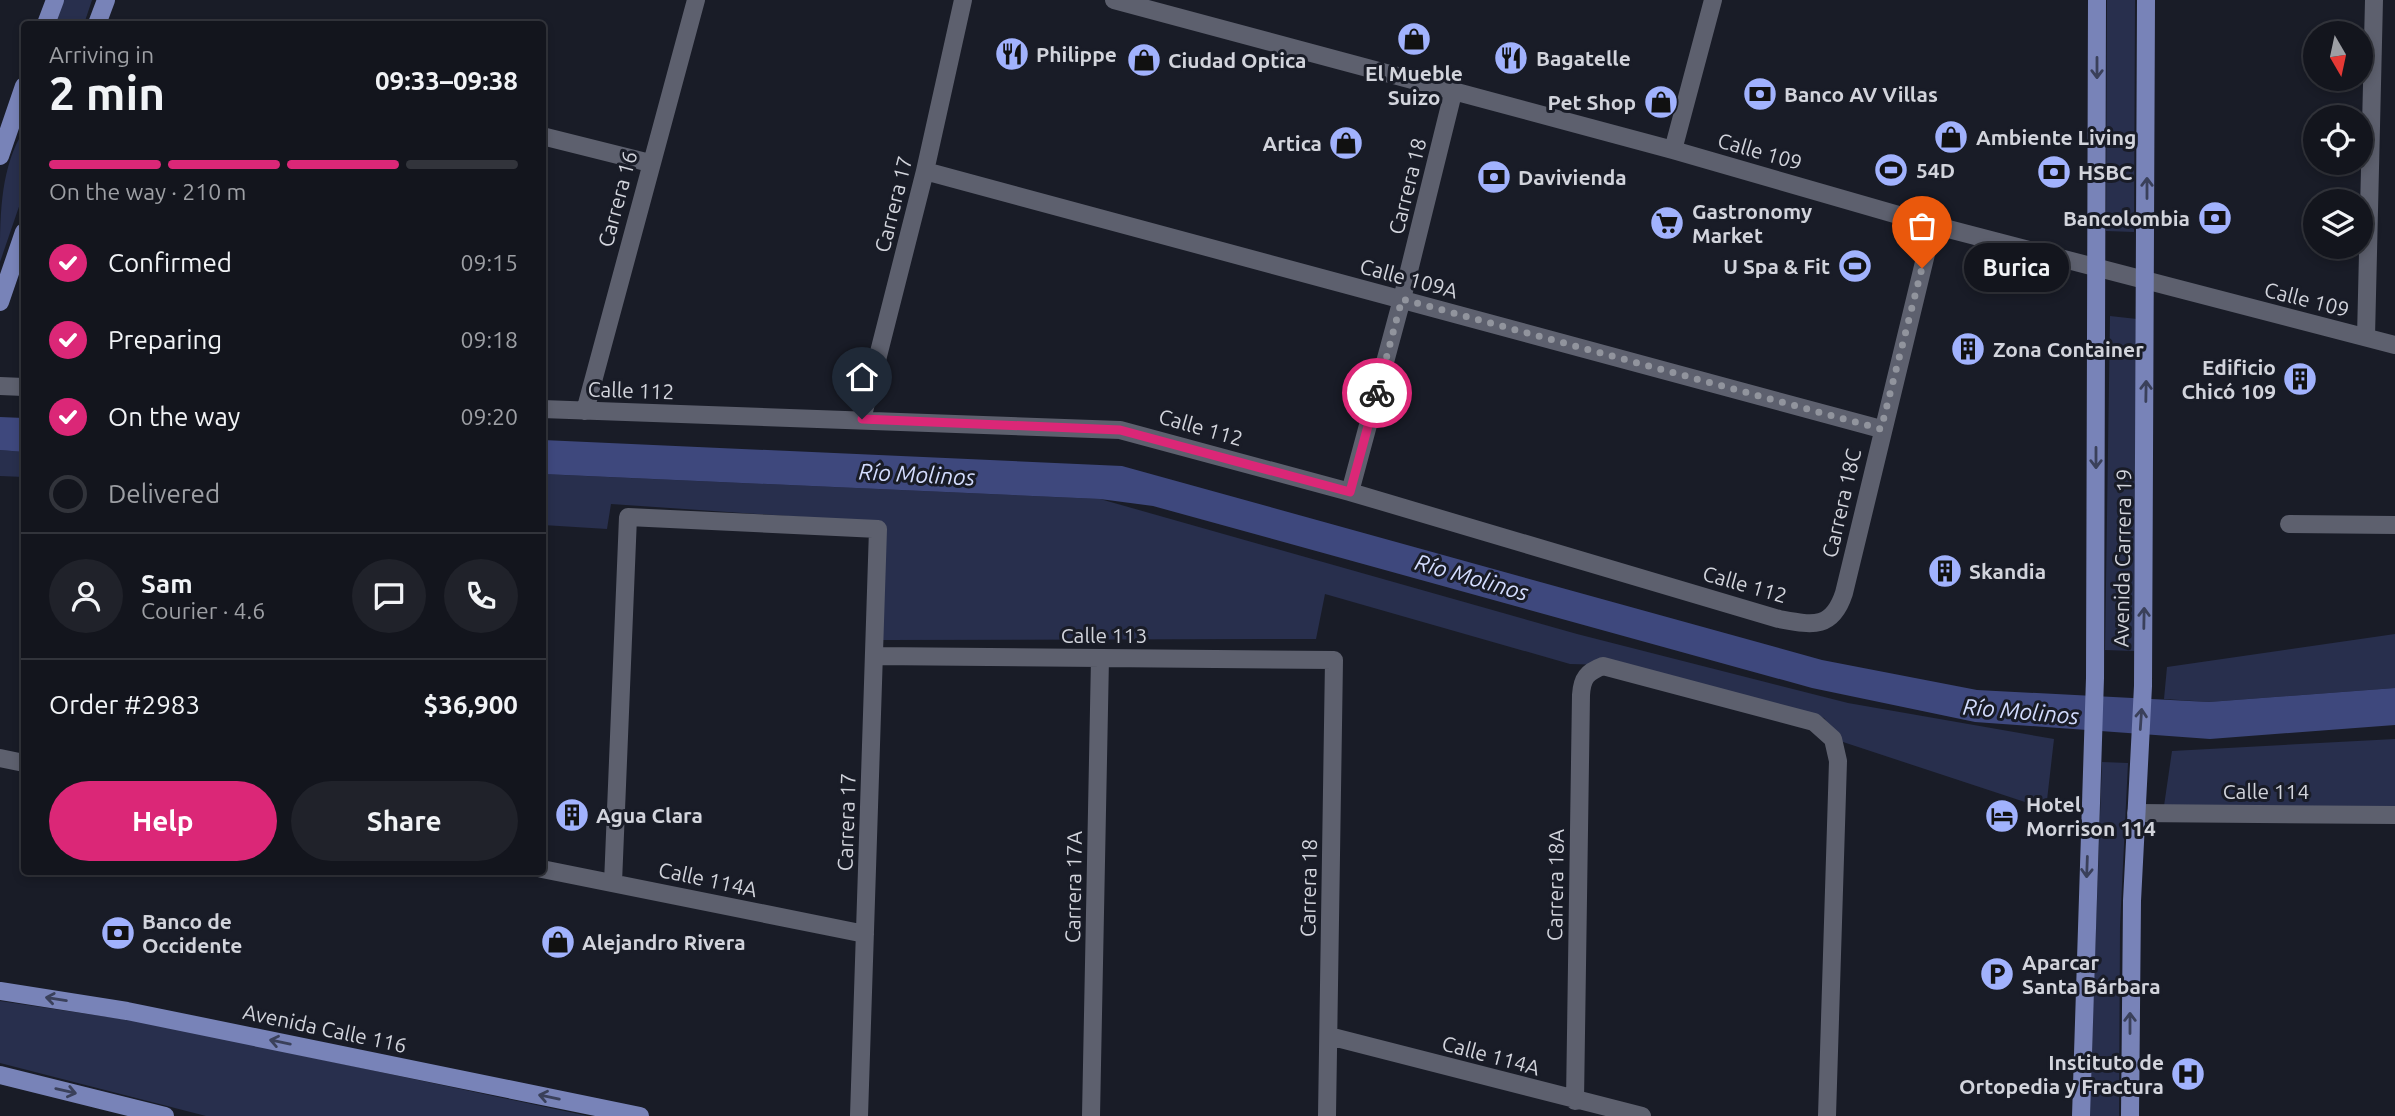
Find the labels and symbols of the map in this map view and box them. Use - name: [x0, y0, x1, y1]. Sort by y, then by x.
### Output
- shop icon: El Mueble Suizo: [1395, 20, 1433, 58]
- north arrow: [2303, 21, 2373, 91]
- restaurant icon: Philippe: [993, 35, 1031, 73]
- restaurant icon: Bagatelle: [1492, 39, 1530, 77]
- shop icon: Ciudad Optica: [1125, 41, 1163, 79]
- place label: Philippe: [1036, 42, 1117, 66]
- place label: Bagatelle: [1536, 46, 1631, 70]
- place label: Ciudad Optica: [1168, 48, 1306, 72]
- one-way arrow: [2090, 56, 2104, 79]
- place label: El Mueble Suizo: [1365, 61, 1463, 109]
- bank icon: Banco AV Villas: [1741, 75, 1779, 113]
- place label: Banco AV Villas: [1784, 82, 1938, 106]
- shop icon: Pet Shop: [1642, 83, 1680, 121]
- place label: Pet Shop: [1547, 90, 1636, 114]
- shop icon: Ambiente Living: [1932, 118, 1970, 156]
- shop icon: Artica: [1327, 124, 1365, 162]
- place label: Ambiente Living: [1976, 125, 2136, 149]
- street label: Calle 109: [1715, 128, 1805, 174]
- place label: Artica: [1262, 131, 1322, 155]
- street label: Carrera 18: [1383, 135, 1431, 237]
- street label: Carrera 16: [593, 148, 641, 250]
- sports icon: 54D: [1872, 151, 1910, 189]
- street label: Carrera 17: [869, 153, 917, 255]
- bank icon: HSBC: [2035, 153, 2073, 191]
- bank icon: Davivienda: [1475, 158, 1513, 196]
- place label: 54D: [1916, 158, 1955, 182]
- place label: HSBC: [2078, 160, 2133, 184]
- place label: Davivienda: [1518, 165, 1627, 189]
- one-way arrow: [2140, 177, 2154, 200]
- pin: [1892, 196, 1952, 268]
- place label: Gastronomy Market: [1692, 199, 1812, 247]
- bank icon: Bancolombia: [2196, 199, 2234, 237]
- supermarket icon: Gastronomy Market: [1648, 204, 1686, 242]
- place label: Bancolombia: [2063, 206, 2190, 230]
- callout: Burica: [1964, 244, 2069, 292]
- sports icon: U Spa & Fit: [1836, 247, 1874, 285]
- street label: Calle 109A: [1357, 253, 1461, 303]
- place label: U Spa & Fit: [1723, 254, 1830, 278]
- street label: Calle 109: [2262, 277, 2352, 321]
- building icon: Zona Container: [1949, 330, 1987, 368]
- place label: Zona Container: [1993, 337, 2144, 361]
- pin: [832, 347, 892, 419]
- place label: Edificio Chicó 109: [2181, 355, 2276, 403]
- courier: [1342, 358, 1412, 428]
- building icon: Edificio Chicó 109: [2281, 360, 2319, 398]
- street label: Calle 112: [587, 376, 675, 404]
- one-way arrow: [2139, 379, 2153, 402]
- street label: Calle 112: [1156, 404, 1246, 450]
- street label: Carrera 18C: [1817, 446, 1865, 560]
- one-way arrow: [2089, 446, 2103, 469]
- water label: Río Molinos: [858, 458, 976, 490]
- street label: Avenida Carrera 19: [2108, 469, 2136, 647]
- water label: Río Molinos: [1413, 549, 1532, 605]
- building icon: Skandia: [1926, 552, 1964, 590]
- place label: Skandia: [1969, 559, 2046, 583]
- street label: Calle 112: [1700, 561, 1790, 607]
- one-way arrow: [2137, 607, 2151, 630]
- street label: Calle 113: [1061, 623, 1147, 647]
- water label: Río Molinos: [1962, 693, 2081, 729]
- one-way arrow: [2135, 708, 2148, 731]
- street label: Carrera 17: [832, 772, 860, 872]
- street label: Calle 114: [2223, 779, 2309, 803]
- place label: Hotel Morrison 114: [2026, 792, 2156, 840]
- building icon: Agua Clara: [553, 796, 591, 834]
- hotel icon: Hotel Morrison 114: [1983, 797, 2021, 835]
- place label: Agua Clara: [596, 803, 703, 827]
- street label: Carrera 18A: [1542, 828, 1568, 941]
- street label: Carrera 17A: [1060, 830, 1086, 943]
- street label: Carrera 18: [1295, 839, 1321, 937]
- one-way arrow: [2080, 855, 2093, 878]
- street label: Calle 114A: [656, 857, 760, 901]
- place label: Banco de Occidente: [142, 909, 242, 957]
- bank icon: Banco de Occidente: [99, 914, 137, 952]
- shop icon: Alejandro Rivera: [539, 923, 577, 961]
- place label: Alejandro Rivera: [582, 930, 746, 954]
- place label: Aparcar Santa Bárbara: [2022, 950, 2161, 998]
- parking icon: Aparcar Santa Bárbara: [1978, 955, 2016, 993]
- one-way arrow: [45, 992, 68, 1005]
- street label: Avenida Calle 116: [241, 999, 409, 1057]
- one-way arrow: [2123, 1012, 2137, 1035]
- street label: Calle 114A: [1439, 1030, 1543, 1080]
- one-way arrow: [269, 1035, 292, 1049]
- place label: Instituto de Ortopedia y Fractura: [1959, 1050, 2164, 1098]
- hospital icon: Instituto de Ortopedia y Fractura: [2169, 1055, 2207, 1093]
- one-way arrow: [54, 1084, 77, 1098]
- one-way arrow: [538, 1090, 561, 1104]

